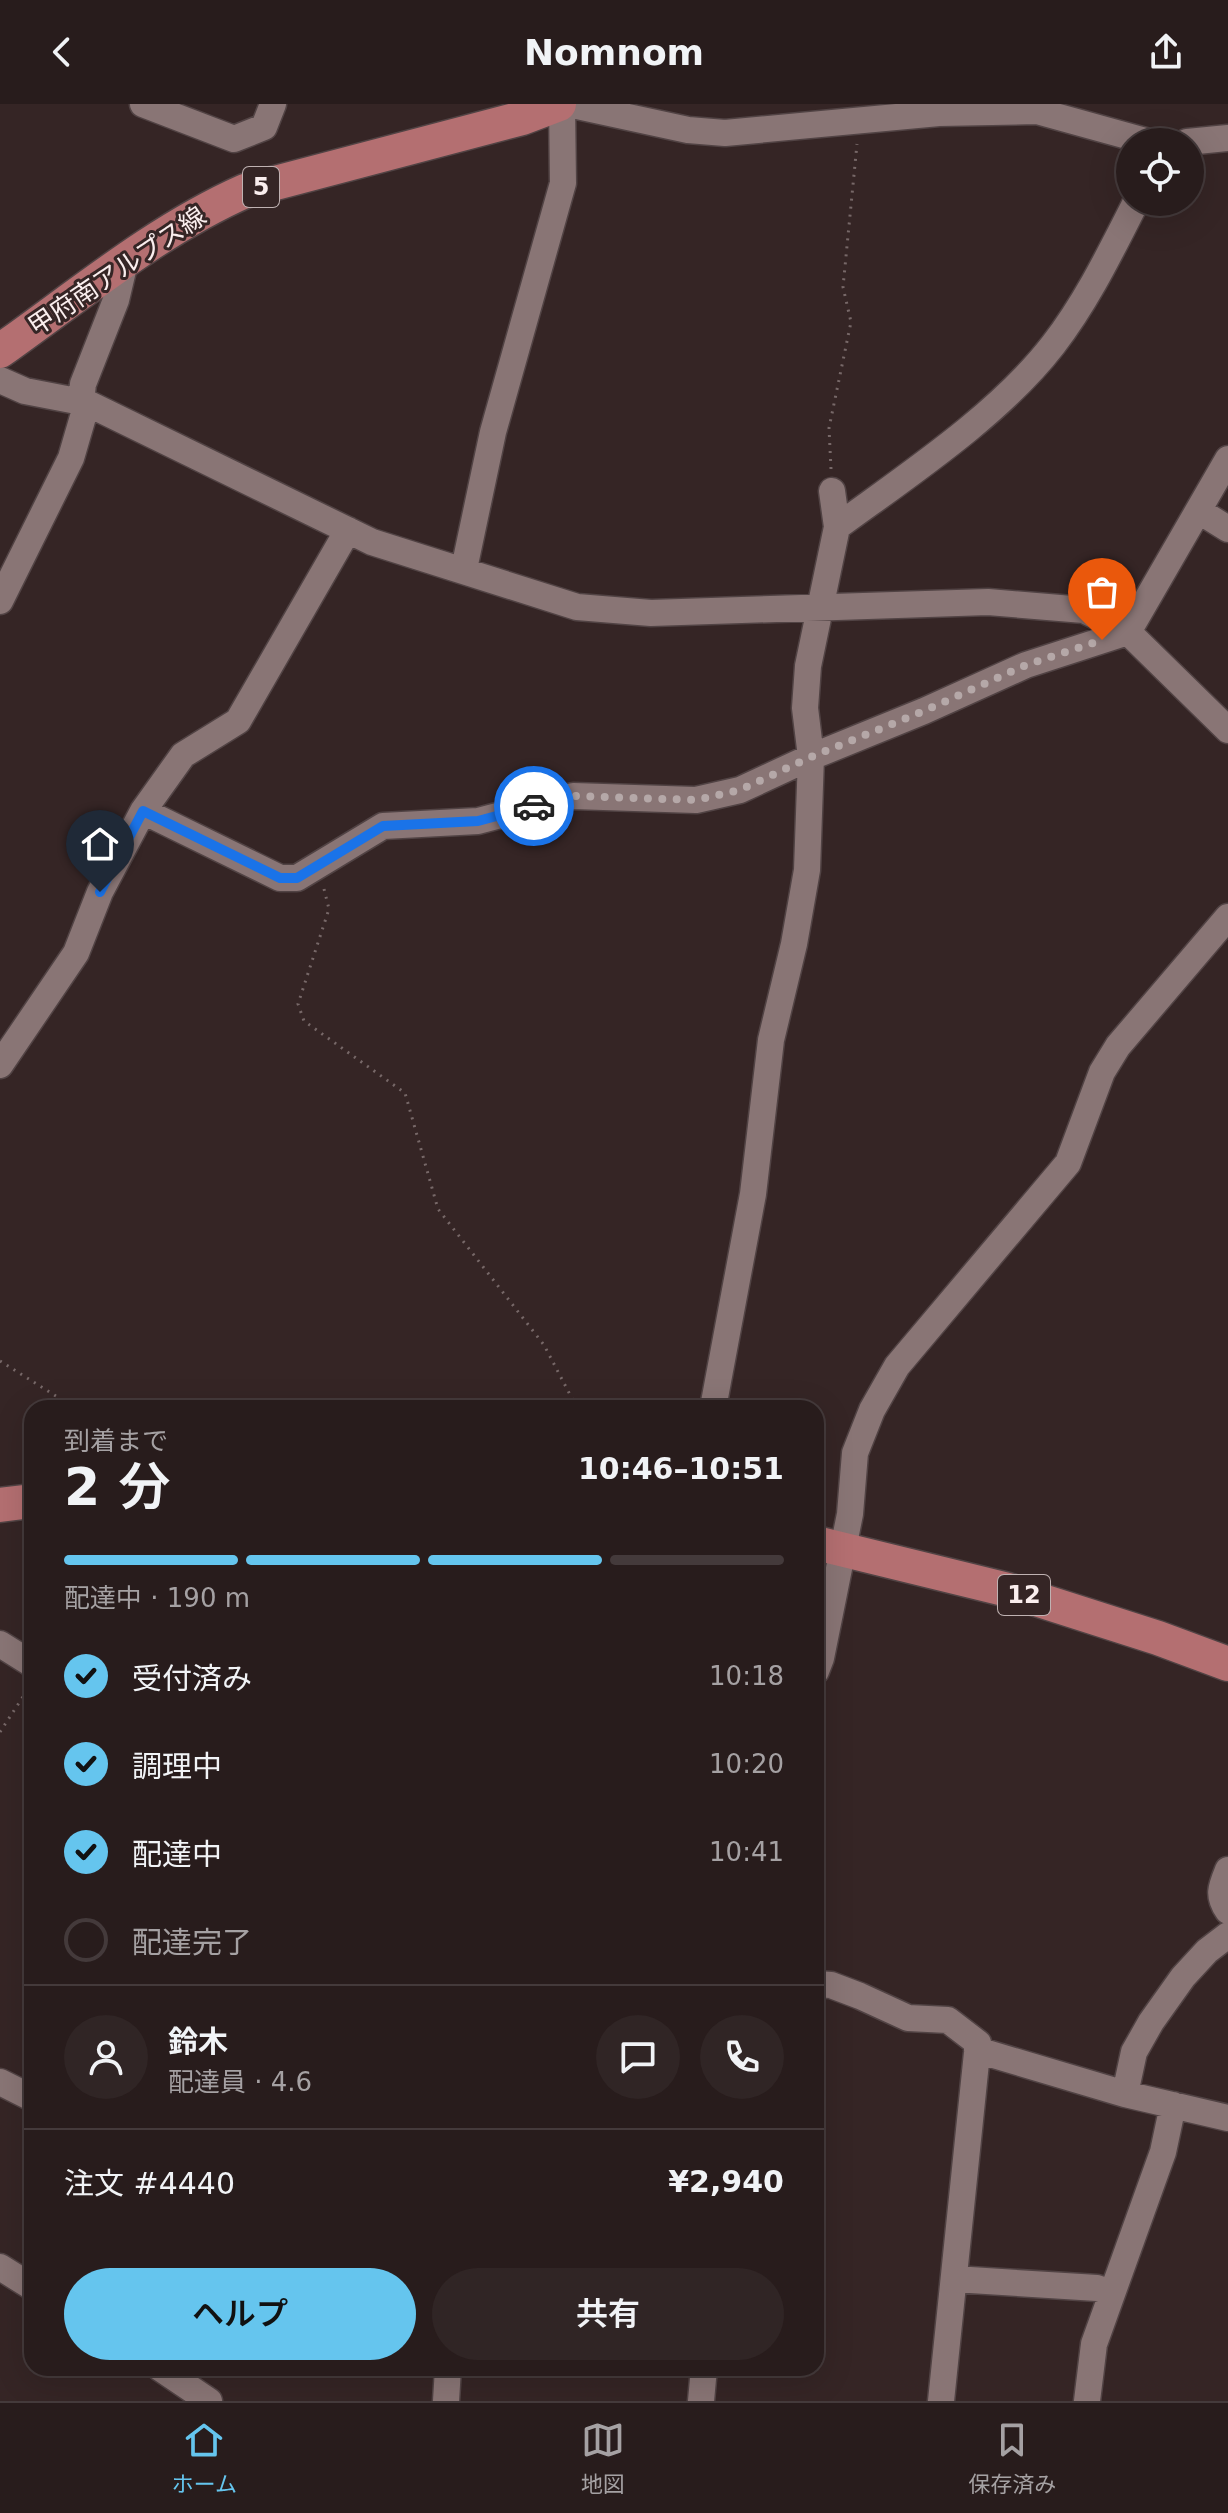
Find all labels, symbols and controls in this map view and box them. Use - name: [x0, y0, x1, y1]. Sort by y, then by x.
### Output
- icon: back: [40, 30, 84, 74]
- icon: share: [1144, 30, 1188, 74]
- text: Nomnom: [524, 32, 704, 73]
- map controls: [1116, 128, 1204, 216]
- button: locate: [1116, 128, 1204, 216]
- road number: 5: [243, 167, 279, 207]
- street label: 甲府南アルプス線: [22, 200, 212, 342]
- pin: [1068, 558, 1136, 640]
- icon: bag: [1080, 570, 1124, 614]
- courier: [494, 766, 574, 846]
- icon: car: [512, 784, 556, 828]
- pin: [66, 810, 134, 892]
- icon: home: [78, 822, 122, 866]
- text: 到着まで: [64, 1426, 168, 1456]
- text: 10:46–10:51: [578, 1451, 784, 1486]
- text: 2 分: [64, 1457, 170, 1517]
- road number: 12: [998, 1575, 1050, 1615]
- text: 配達中 · 190 m: [64, 1583, 250, 1613]
- icon: check: [64, 1654, 108, 1698]
- text: 受付済み: [132, 1661, 252, 1696]
- text: 10:18: [709, 1661, 784, 1691]
- icon: check: [64, 1742, 108, 1786]
- text: 調理中: [132, 1749, 222, 1784]
- text: 10:20: [709, 1749, 784, 1779]
- icon: check: [64, 1830, 108, 1874]
- text: 配達中: [132, 1837, 222, 1872]
- text: 10:41: [709, 1837, 784, 1867]
- text: 配達完了: [132, 1925, 252, 1960]
- button: person: [64, 2015, 148, 2099]
- button: chat: [596, 2015, 680, 2099]
- button: phone: [700, 2015, 784, 2099]
- text: 鈴木: [168, 2024, 228, 2059]
- text: 配達員 · 4.6: [168, 2067, 312, 2097]
- text: ¥2,940: [668, 2164, 784, 2199]
- text: 注文 #4440: [64, 2166, 235, 2201]
- button: ヘルプ: [64, 2268, 416, 2360]
- button: 共有: [432, 2268, 784, 2360]
- tab: ホーム: [172, 2418, 237, 2498]
- tab: 地図: [581, 2418, 625, 2498]
- tab: 保存済み: [968, 2418, 1056, 2498]

